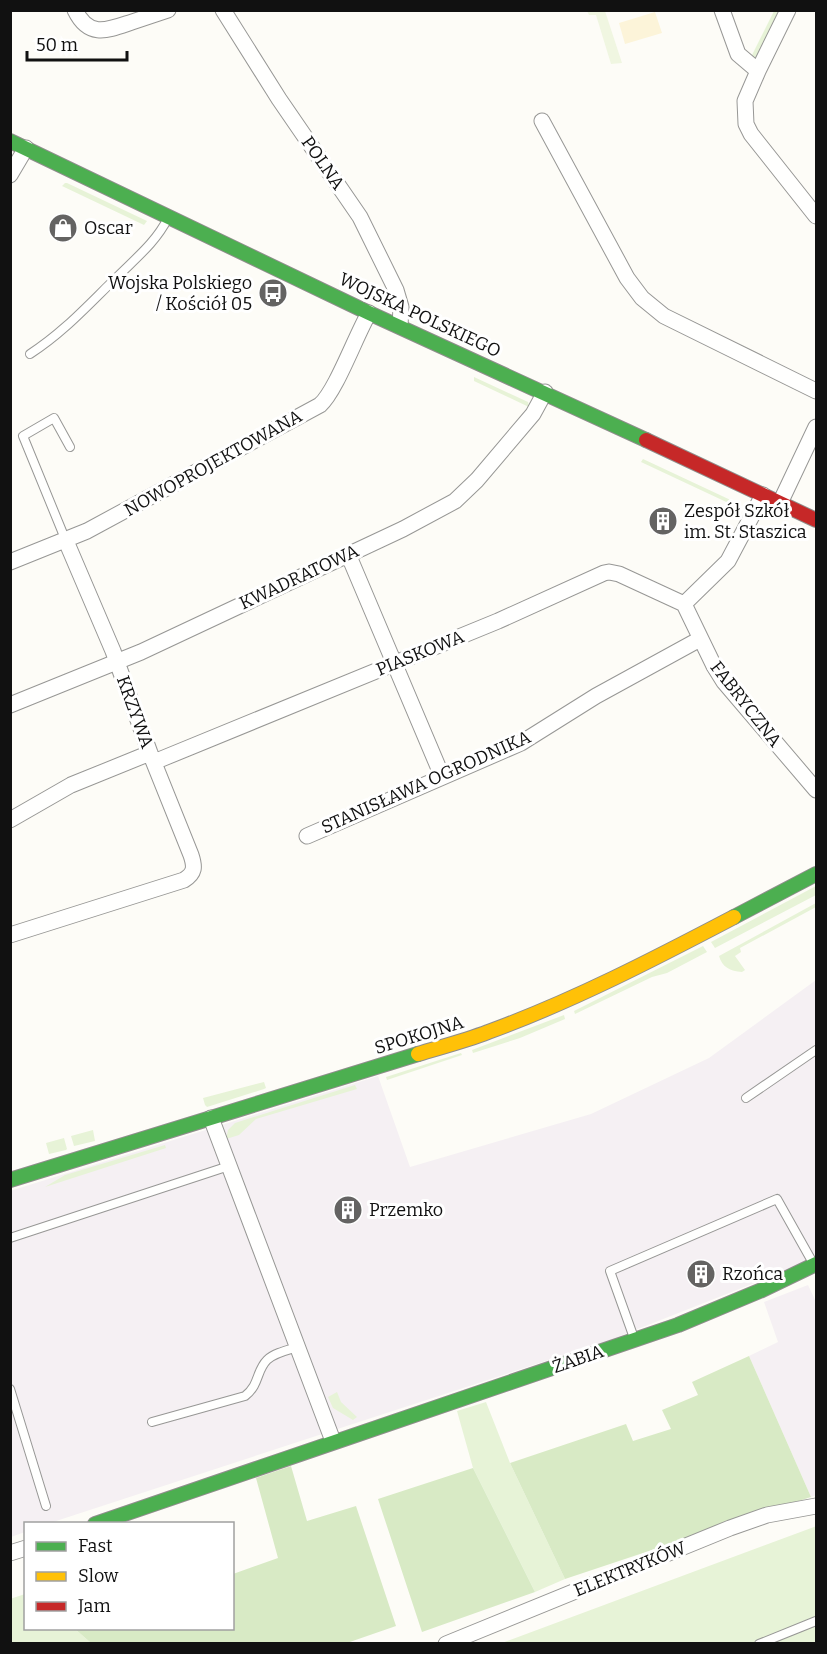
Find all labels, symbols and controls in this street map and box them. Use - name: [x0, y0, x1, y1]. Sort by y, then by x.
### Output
- scale bar: [27, 24, 128, 62]
- text: 50 m: [36, 34, 78, 56]
- street label: POLNA: [297, 132, 349, 194]
- shop icon: Oscar: [47, 212, 79, 244]
- place label: Oscar: [84, 217, 133, 239]
- street label: WOJSKA POLSKIEGO: [336, 268, 504, 362]
- place label: Wojska Polskiego / Kościół 05: [108, 272, 252, 315]
- bus stop icon: Wojska Polskiego / Kościół 05: [257, 277, 289, 309]
- street label: NOWOPROJEKTOWANA: [120, 405, 306, 521]
- place label: Zespół Szkół im. St. Staszica: [684, 500, 807, 543]
- building icon: Zespół Szkół im. St. Staszica: [647, 505, 679, 537]
- street label: KWADRATOWA: [236, 540, 362, 614]
- street label: PIASKOWA: [373, 625, 467, 681]
- street label: FABRYCZNA: [706, 657, 786, 751]
- street label: KRZYWA: [112, 673, 158, 751]
- street label: STANISŁAWA OGRODNIKA: [318, 726, 534, 838]
- street label: SPOKOJNA: [372, 1011, 466, 1059]
- building icon: Przemko: [332, 1194, 364, 1226]
- place label: Przemko: [369, 1199, 443, 1221]
- building icon: Rzońca: [685, 1258, 717, 1290]
- place label: Rzońca: [722, 1263, 783, 1285]
- street label: ŻABIA: [550, 1340, 607, 1378]
- legend: [24, 1522, 234, 1630]
- text: Fast: [78, 1535, 113, 1557]
- street label: ELEKTRYKÓW: [571, 1536, 690, 1601]
- text: Slow: [78, 1565, 119, 1587]
- text: Jam: [77, 1595, 111, 1617]

